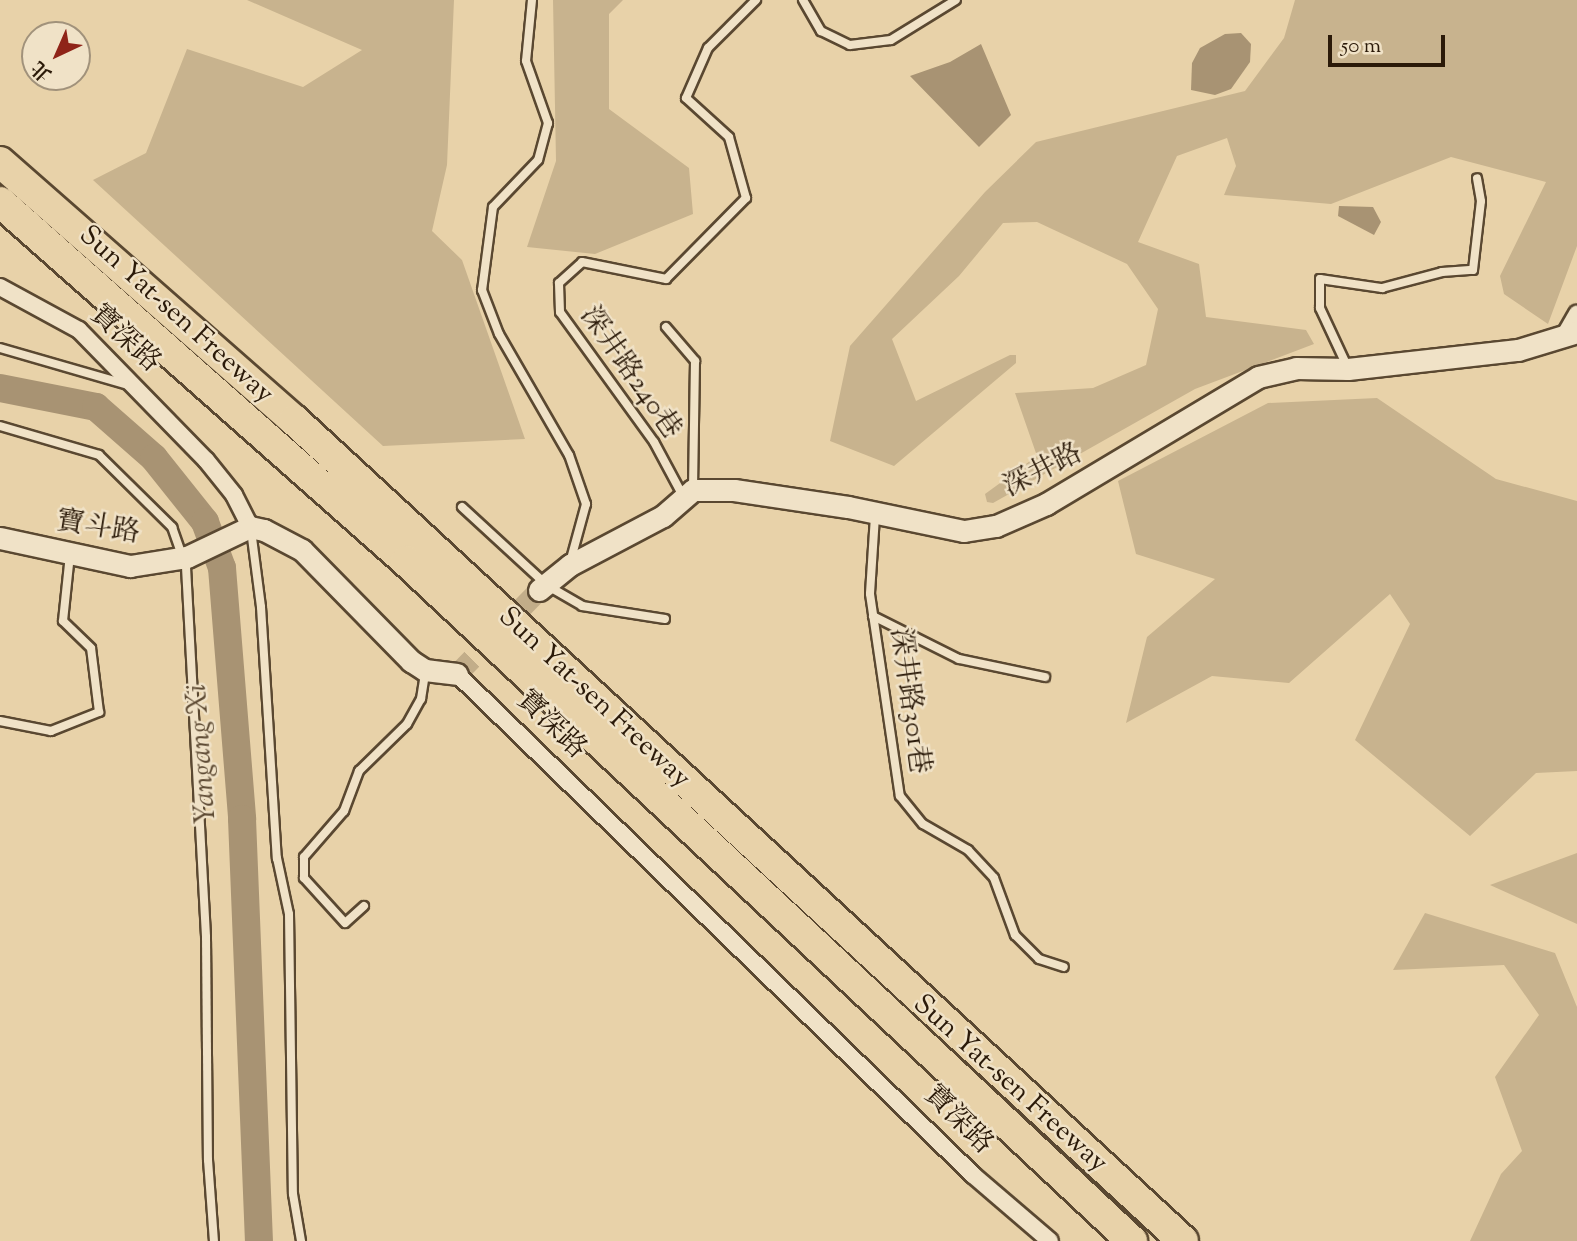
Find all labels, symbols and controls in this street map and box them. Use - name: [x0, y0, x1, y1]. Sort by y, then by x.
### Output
- north arrow: [21, 21, 91, 91]
- scale bar: [1332, 21, 1449, 65]
- text: 50 m: [1341, 32, 1381, 62]
- text: 北: [26, 54, 59, 86]
- street label: Sun Yat-sen Freeway: [72, 219, 280, 411]
- street label: 寶深路: [83, 298, 167, 380]
- street label: 深井路240巷: [572, 300, 688, 446]
- street label: 深井路: [998, 437, 1088, 505]
- street label: 寶斗路: [54, 505, 142, 551]
- street label: Sun Yat-sen Freeway: [491, 600, 697, 796]
- street label: 深井路301巷: [882, 626, 936, 776]
- water label: Yangang Xi: [180, 683, 226, 825]
- street label: 寶深路: [509, 684, 593, 766]
- street label: Sun Yat-sen Freeway: [906, 988, 1114, 1180]
- street label: 寶深路: [916, 1078, 1000, 1162]

